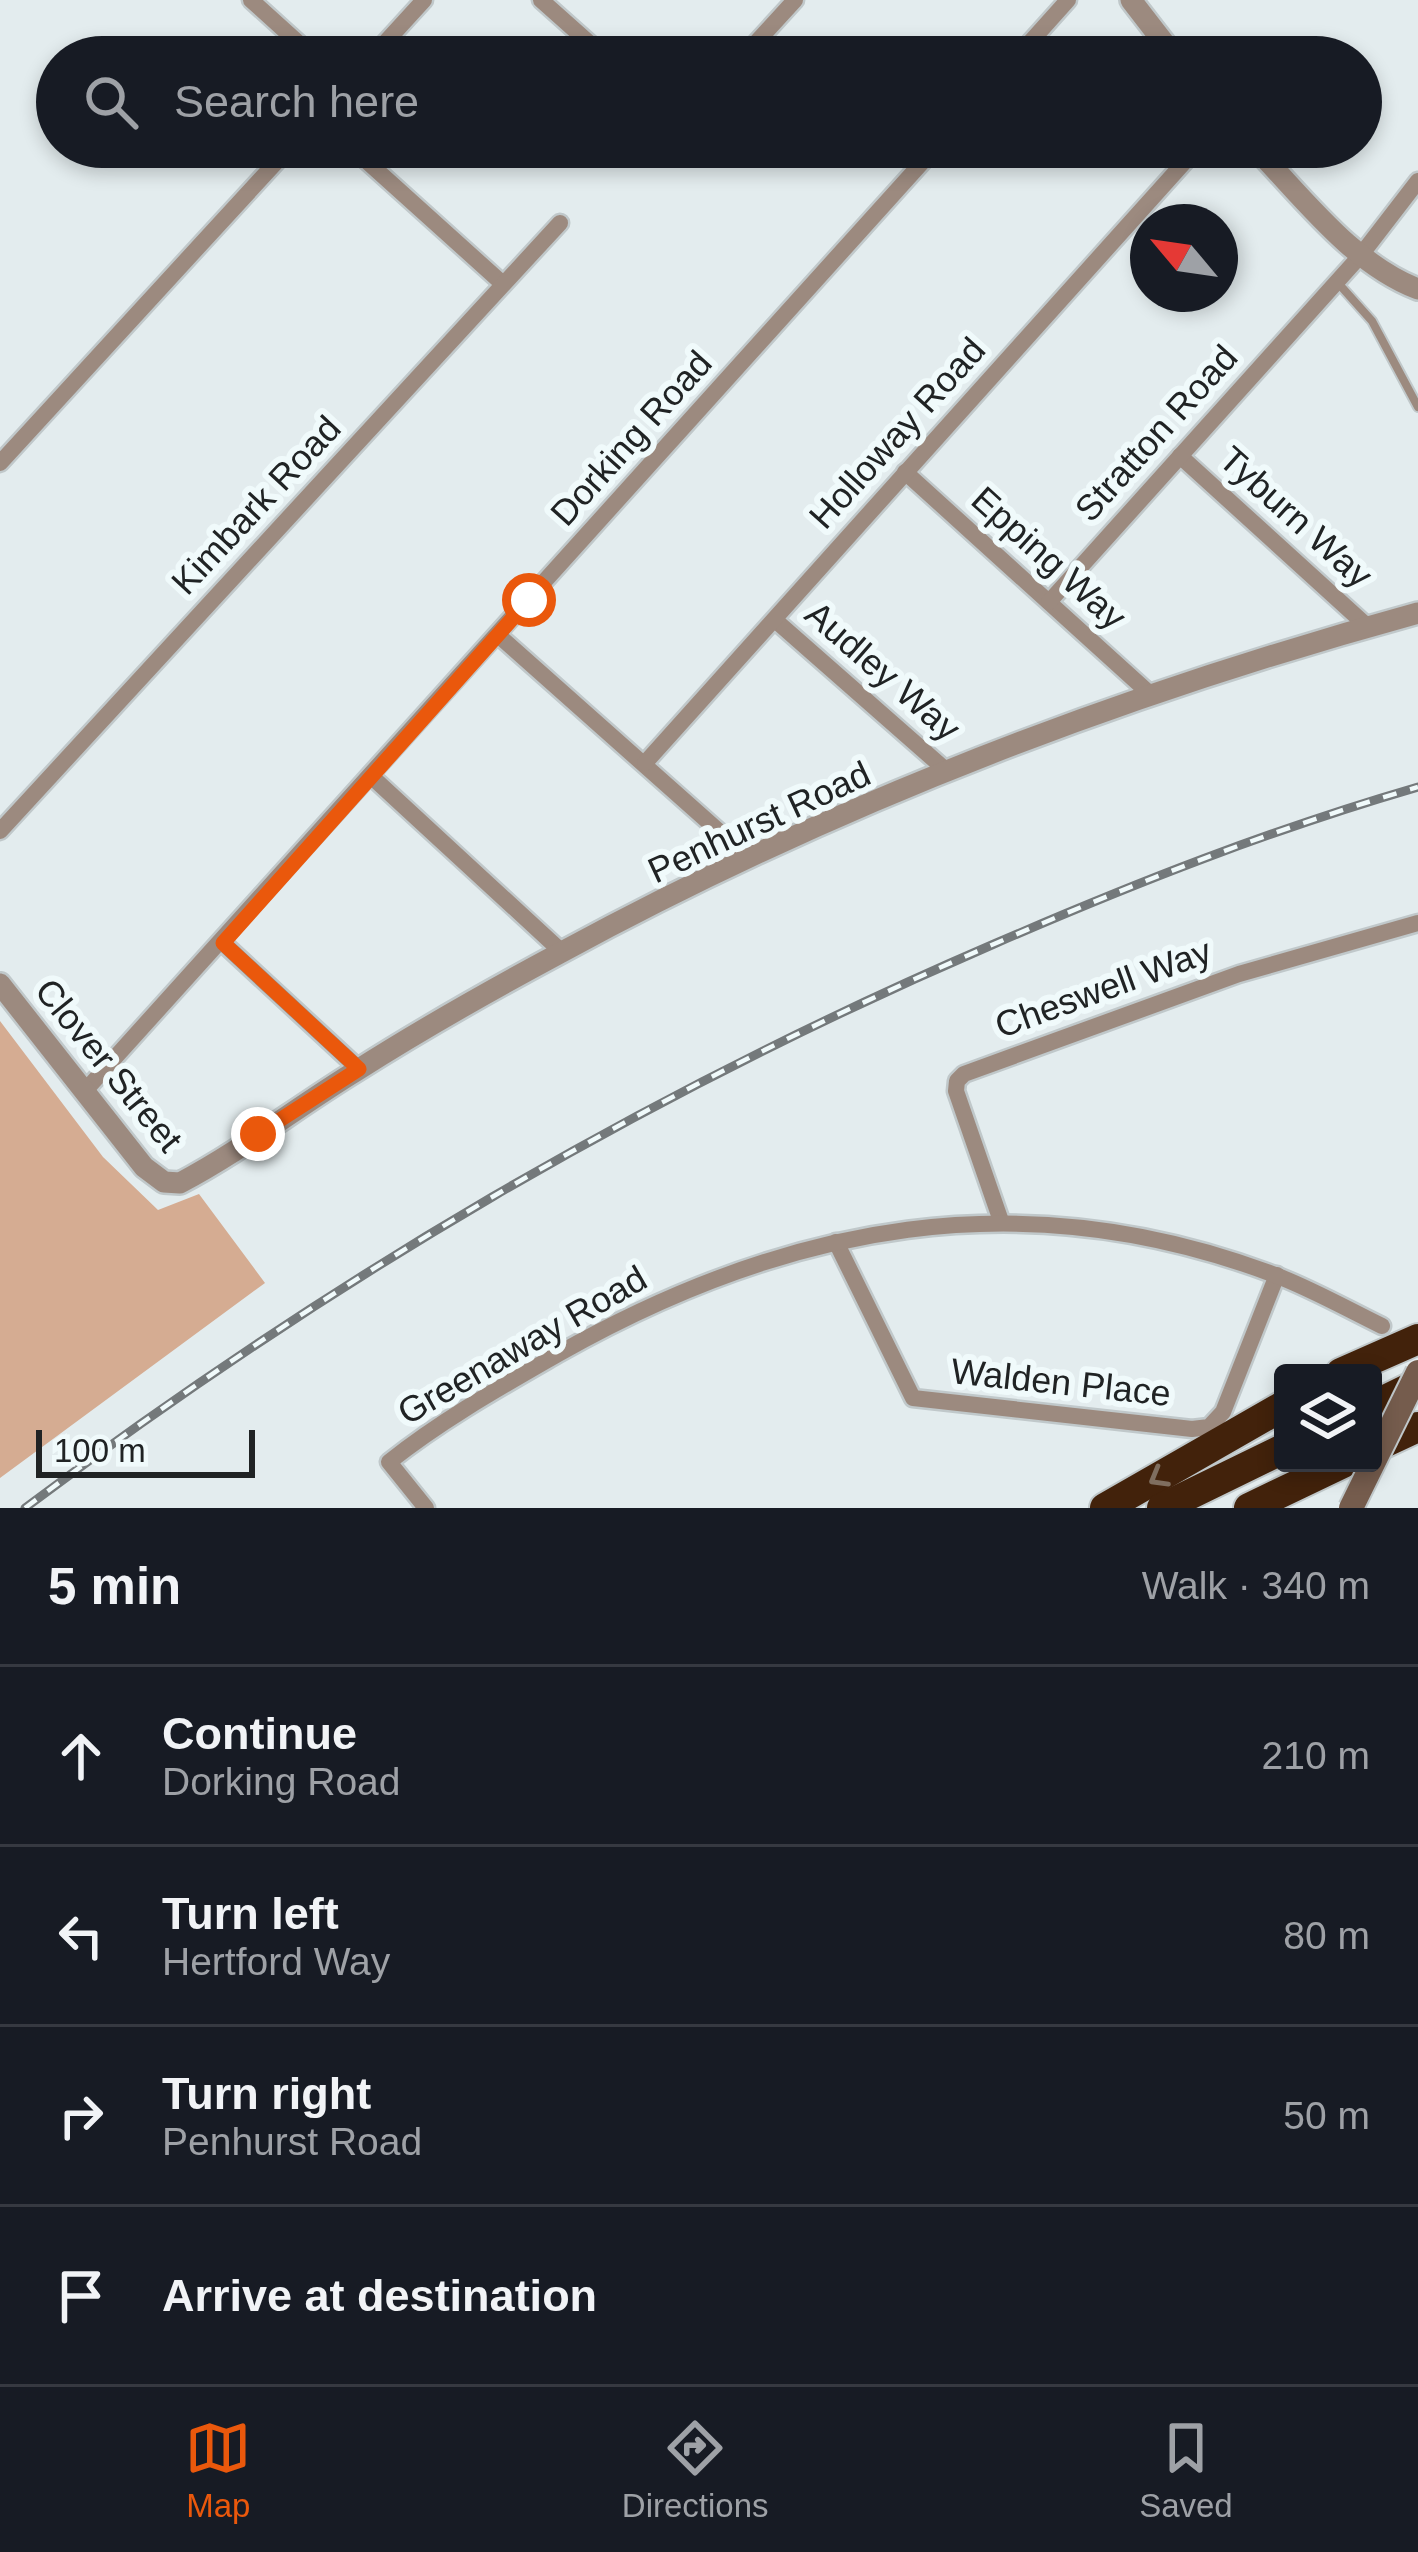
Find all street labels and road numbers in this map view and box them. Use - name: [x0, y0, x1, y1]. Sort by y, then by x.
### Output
- street label: Holloway Road: [801, 329, 993, 537]
- street label: Stratton Road: [1066, 337, 1246, 529]
- street label: Dorking Road: [542, 342, 720, 534]
- street label: Kimbark Road: [163, 408, 349, 602]
- street label: Tyburn Way: [1211, 438, 1381, 596]
- street label: Epping Way: [964, 478, 1134, 638]
- street label: Audley Way: [798, 593, 968, 749]
- street label: Penhurst Road: [642, 753, 876, 891]
- street label: Cheswell Way: [989, 930, 1217, 1046]
- street label: Clover Street: [27, 970, 191, 1160]
- street label: Greenaway Road: [390, 1257, 654, 1433]
- street label: Walden Place: [949, 1350, 1173, 1414]

